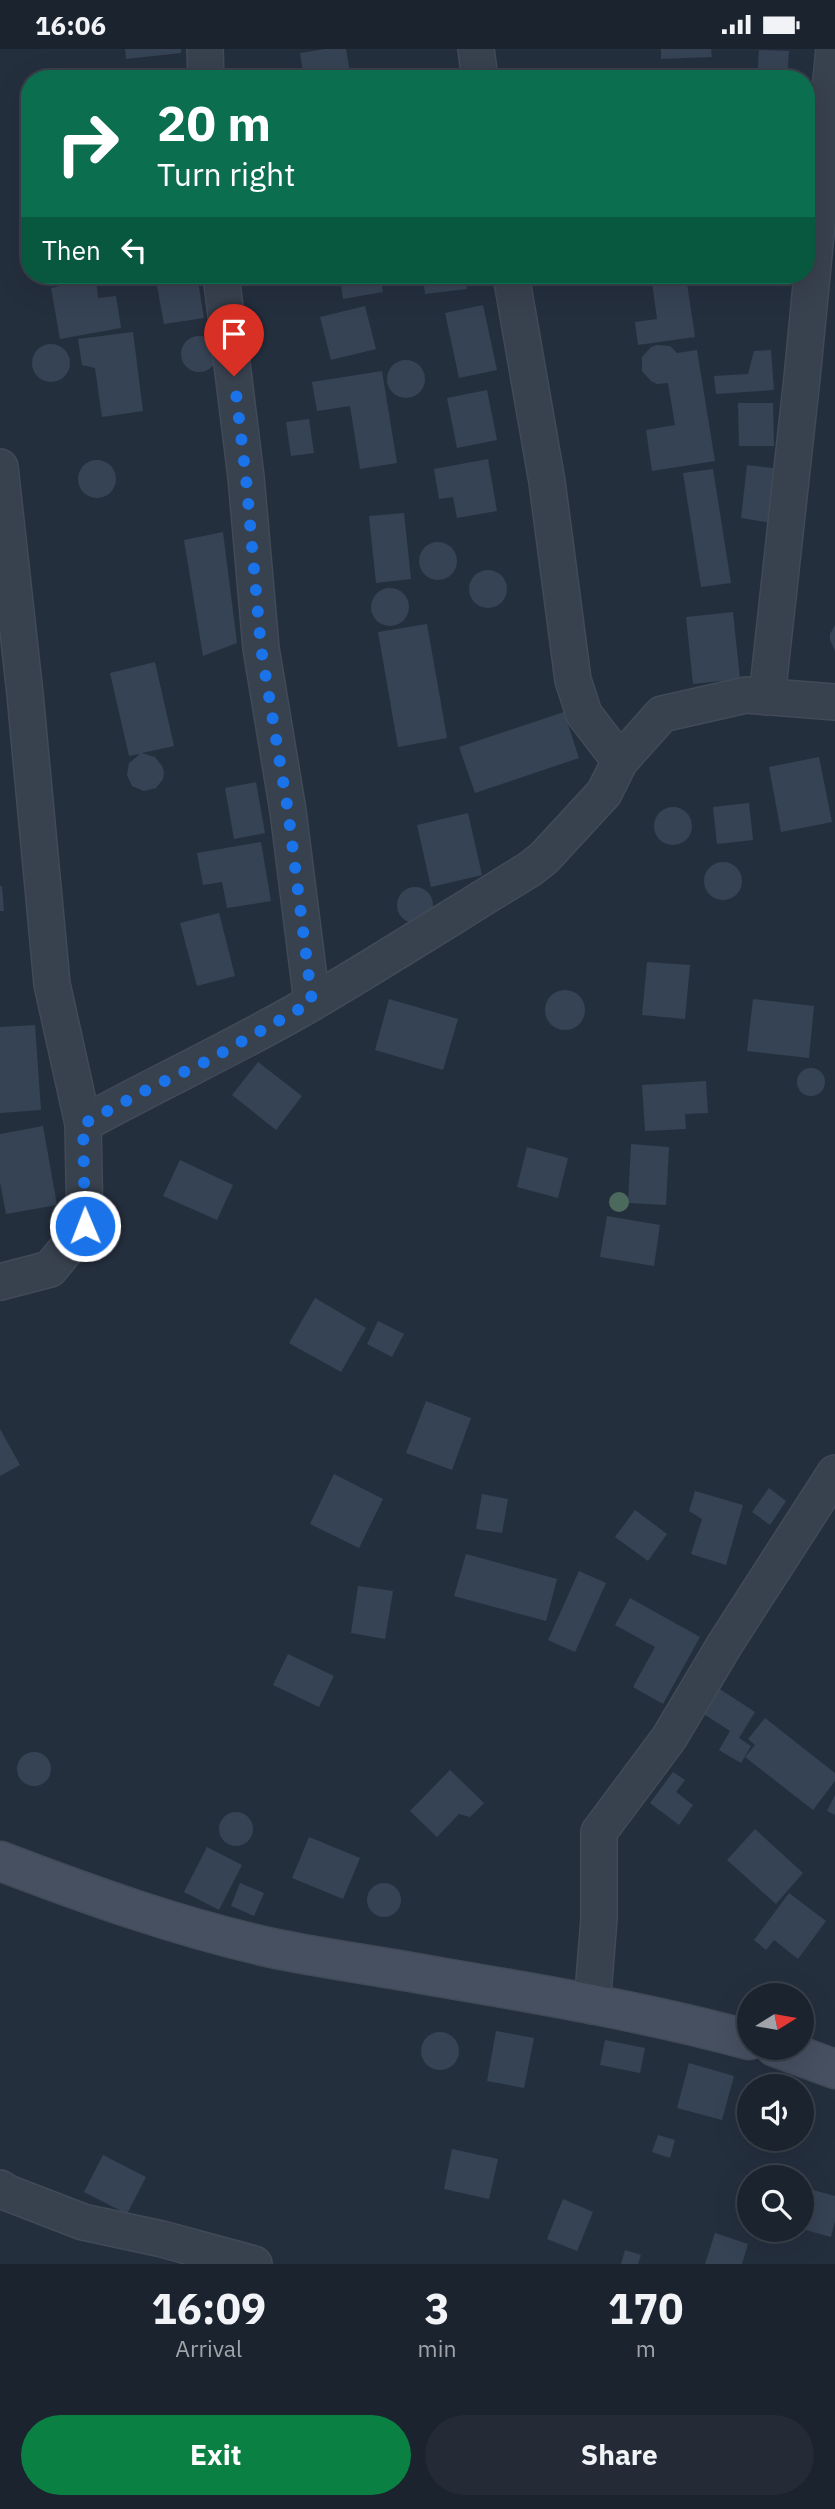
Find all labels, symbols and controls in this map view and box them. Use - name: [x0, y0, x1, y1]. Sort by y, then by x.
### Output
- text: 16:06: [35, 8, 106, 42]
- text: 20 m: [157, 91, 271, 154]
- icon: right: [42, 98, 133, 189]
- text: Turn right: [157, 153, 295, 195]
- icon: left: [115, 231, 153, 269]
- text: Then: [42, 233, 101, 267]
- pin: [204, 304, 264, 376]
- icon: arrive: [215, 315, 253, 353]
- position arrow: [48, 1189, 122, 1263]
- north arrow: [737, 1983, 814, 2060]
- map controls: [737, 1983, 814, 2242]
- button: sound: [737, 2074, 814, 2151]
- button: search: [737, 2165, 814, 2242]
- text: 16:09: [151, 2281, 266, 2336]
- text: 3: [424, 2281, 450, 2336]
- text: 170: [608, 2281, 684, 2336]
- text: Arrival: [175, 2333, 242, 2363]
- text: min: [418, 2333, 456, 2363]
- text: m: [636, 2333, 656, 2363]
- button: Exit: [21, 2415, 411, 2495]
- button: Share: [425, 2415, 814, 2495]

